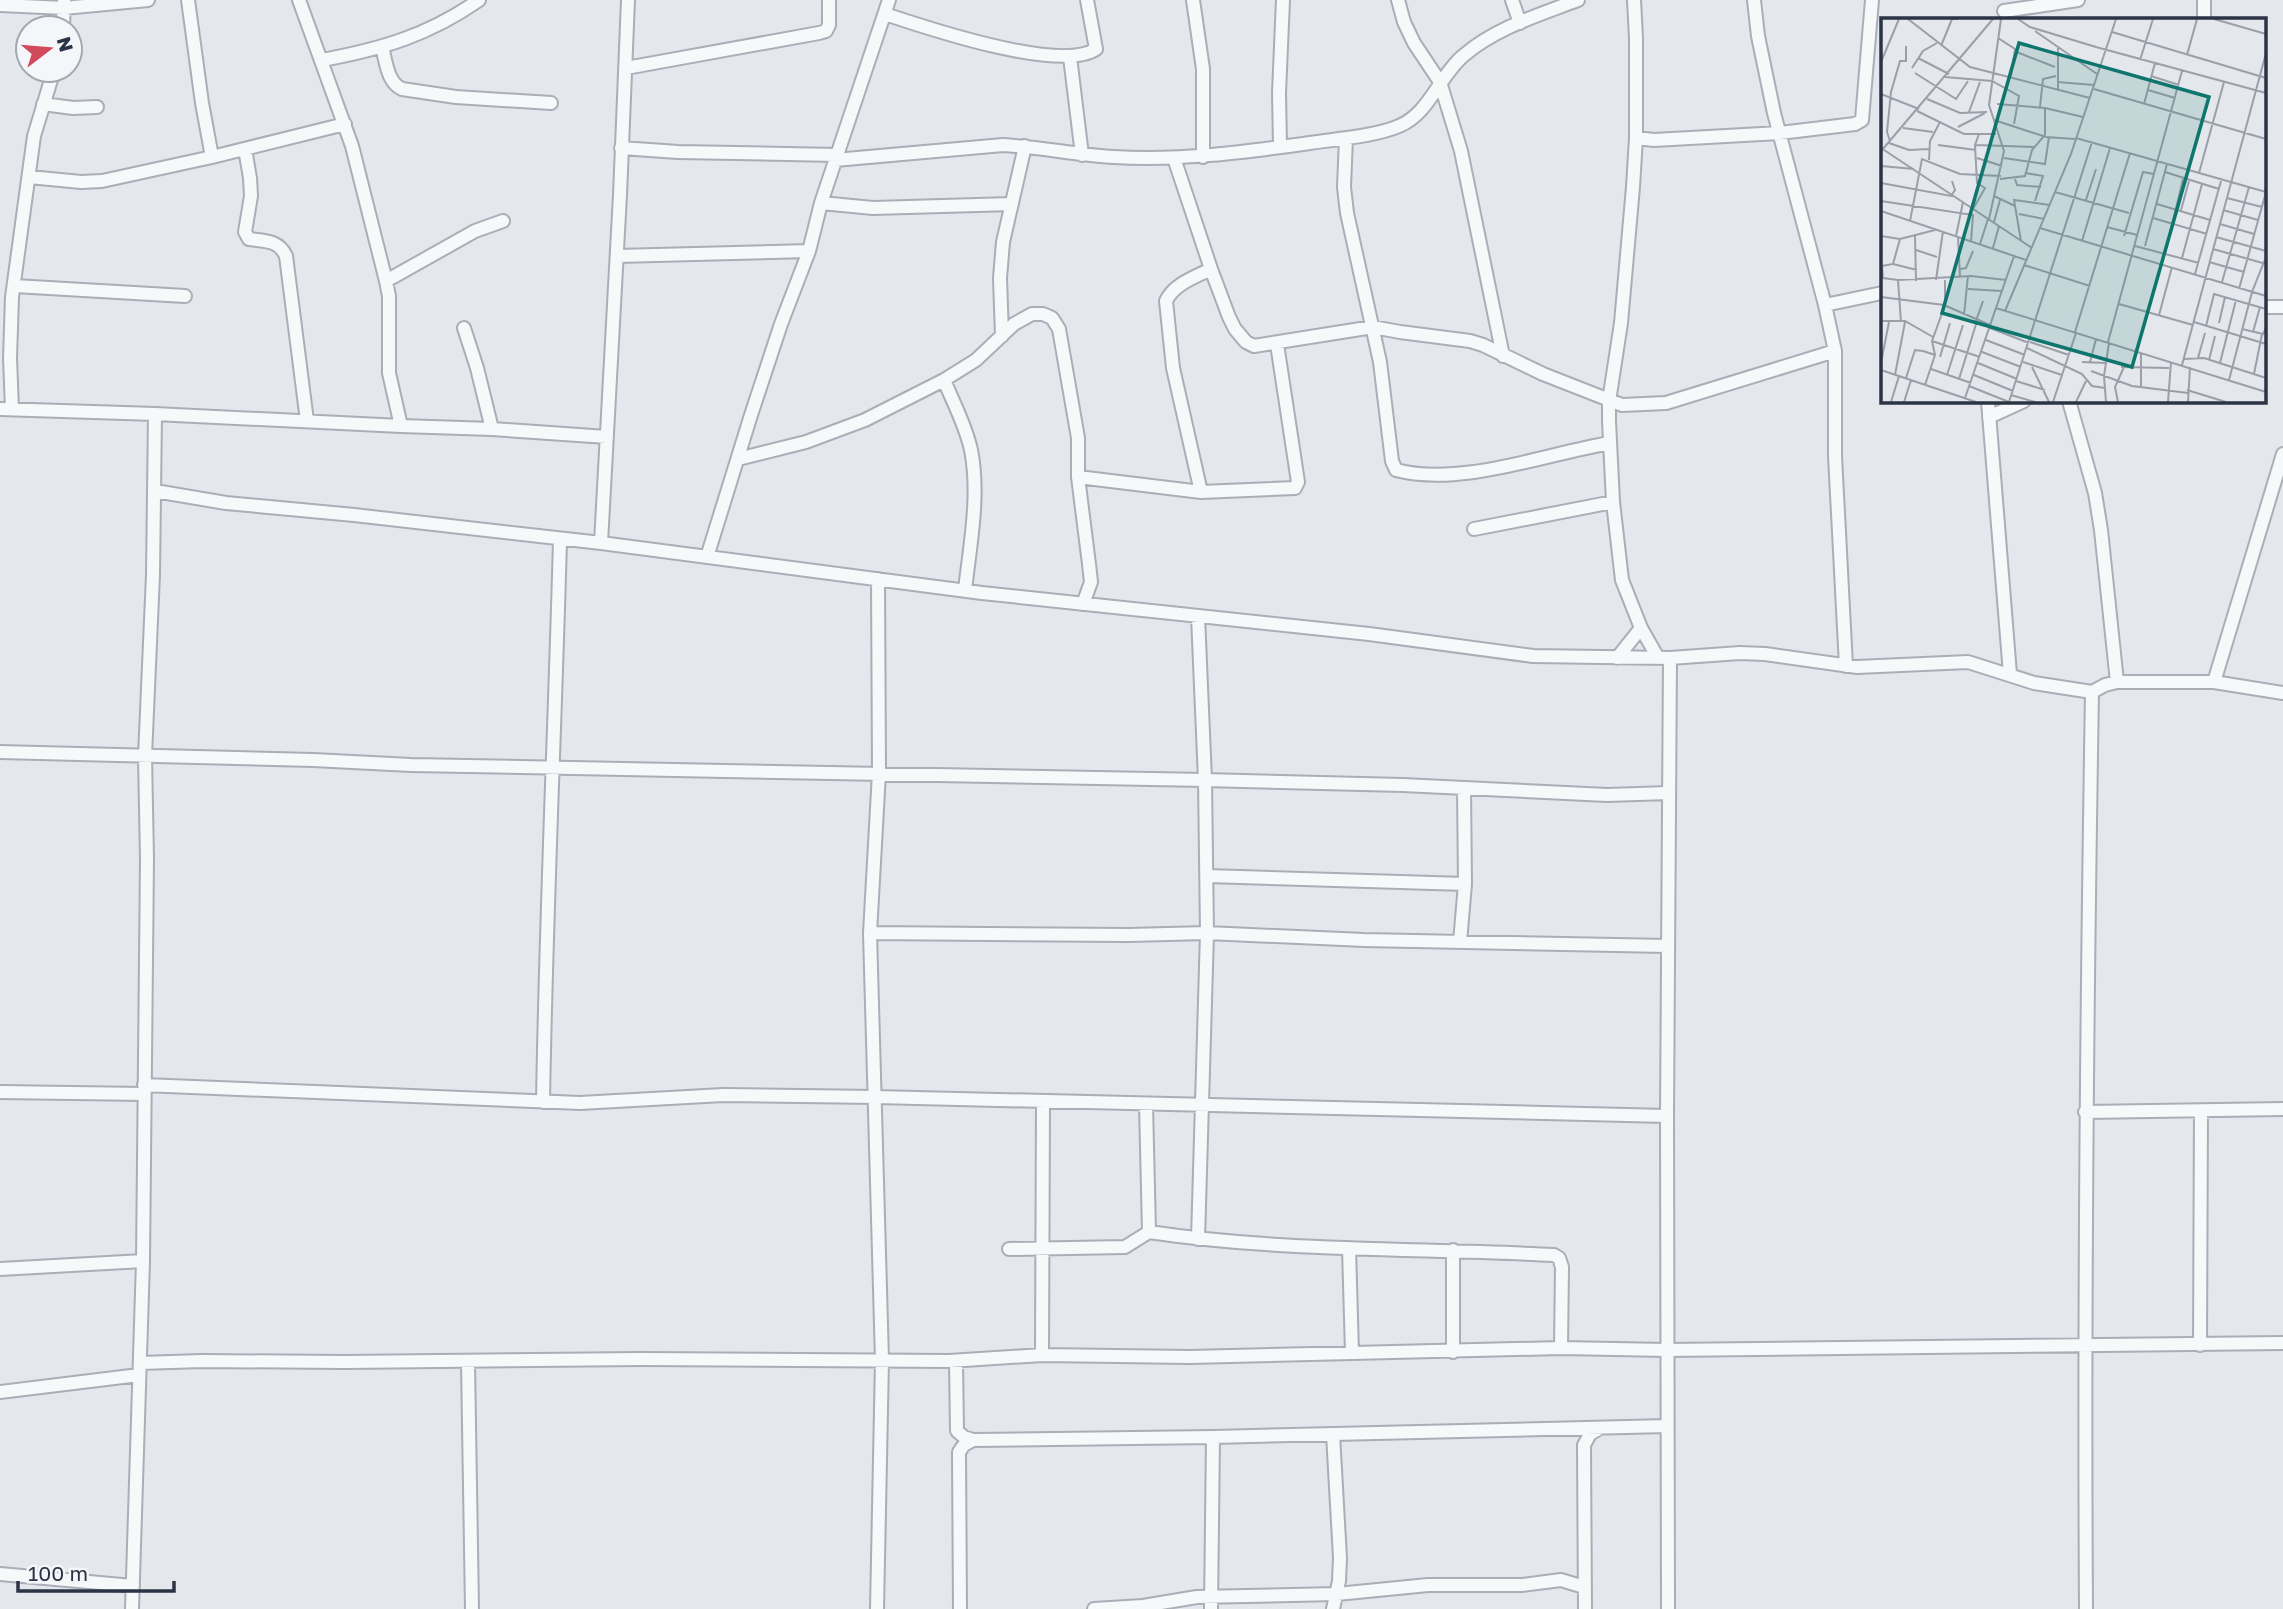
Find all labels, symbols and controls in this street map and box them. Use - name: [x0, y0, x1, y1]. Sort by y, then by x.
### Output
- north arrow: [14, 14, 84, 84]
- inset map: [1881, 18, 2266, 402]
- text: N: [53, 34, 79, 54]
- scale bar: [18, 1550, 173, 1594]
- text: 100 m: [28, 1560, 88, 1586]

